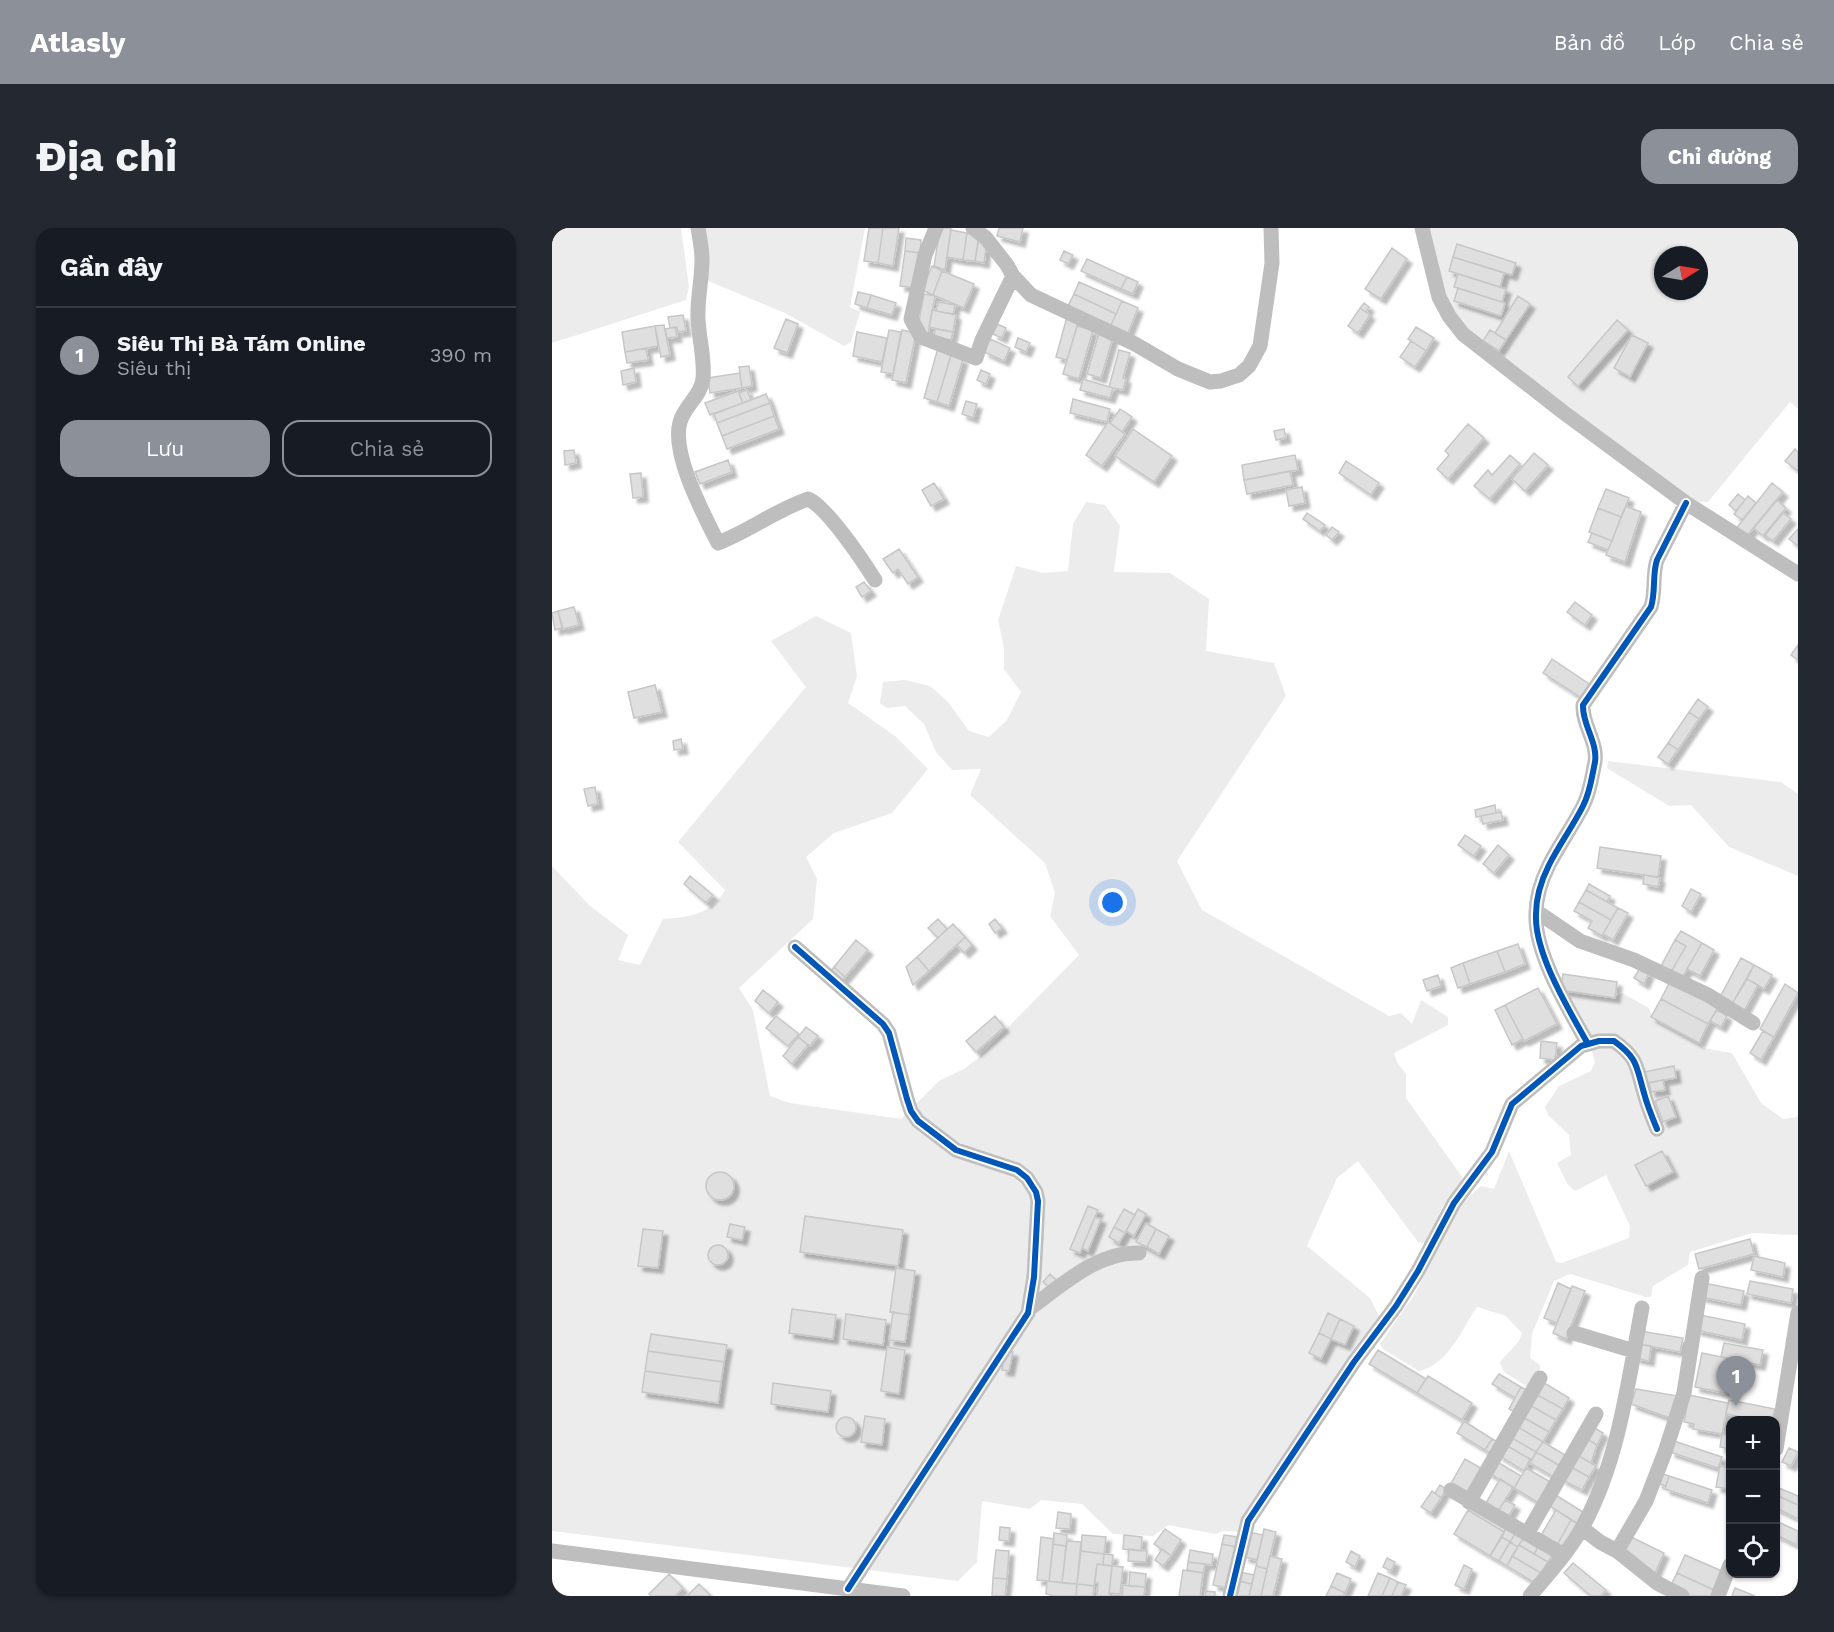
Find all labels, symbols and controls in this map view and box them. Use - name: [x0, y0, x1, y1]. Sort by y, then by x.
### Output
- text: Atlasly: [30, 26, 125, 59]
- text: Bản đồ: [1554, 30, 1625, 55]
- text: Lớp: [1658, 30, 1696, 55]
- text: Chia sẻ: [1729, 30, 1804, 55]
- button: Chỉ đường: [1641, 129, 1798, 184]
- text: Địa chỉ: [36, 132, 177, 181]
- north arrow: [1654, 246, 1708, 300]
- text: Gần đây: [60, 252, 163, 282]
- text: Siêu Thị Bà Tám Online: [117, 331, 366, 356]
- text: 1: [75, 343, 84, 367]
- text: 390 m: [430, 343, 492, 367]
- text: Siêu thị: [117, 356, 191, 380]
- button: Lưu: [60, 420, 270, 477]
- button: Chia sẻ: [282, 420, 492, 477]
- your location: [1098, 888, 1127, 917]
- pin: 1: [1716, 1356, 1756, 1406]
- map controls: [1726, 1416, 1780, 1578]
- button: +: [1726, 1416, 1780, 1470]
- button: −: [1726, 1470, 1780, 1524]
- button: locate: [1726, 1524, 1780, 1578]

